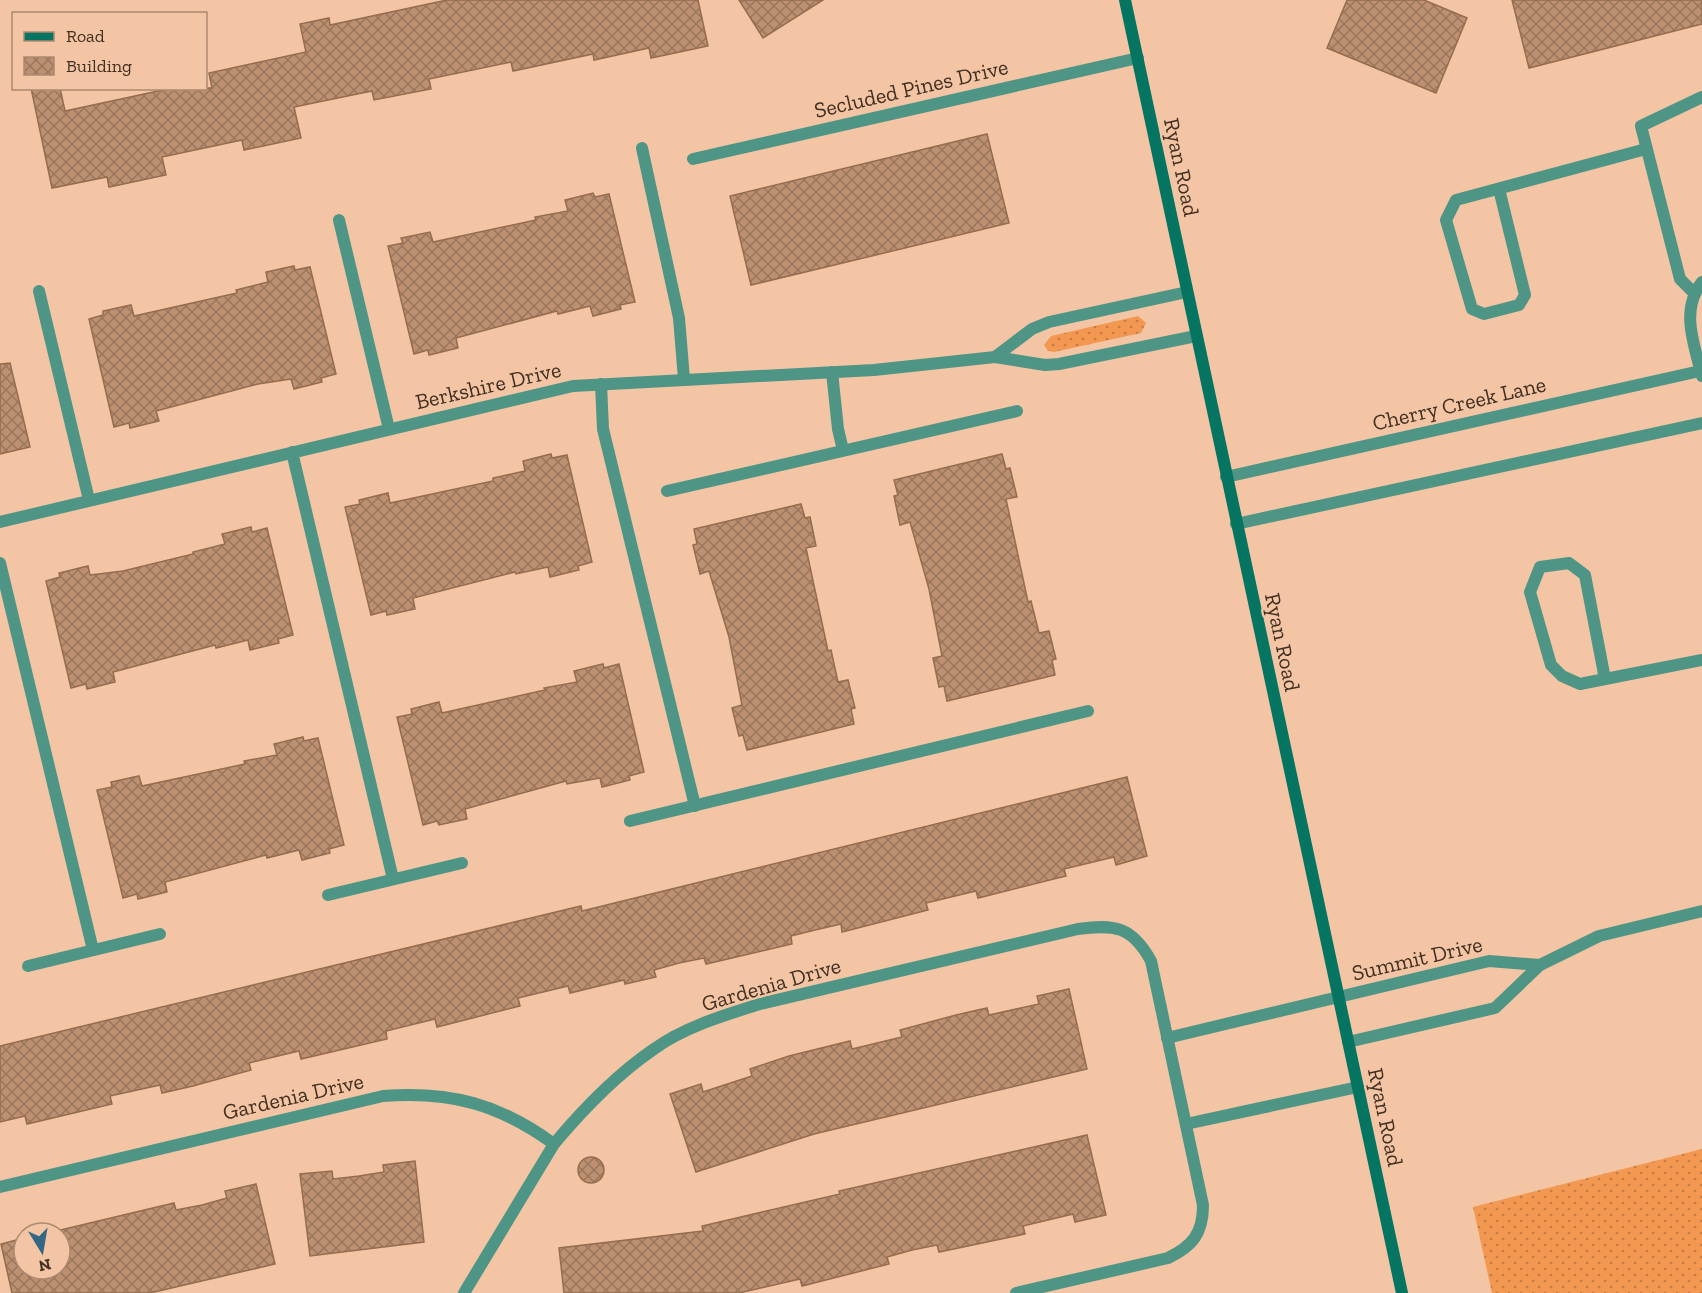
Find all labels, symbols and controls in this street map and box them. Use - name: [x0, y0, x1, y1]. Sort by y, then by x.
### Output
- legend: [12, 12, 207, 90]
- text: Road: [66, 25, 105, 47]
- street label: Secluded Pines Drive: [812, 53, 1011, 124]
- text: Building: [66, 55, 132, 77]
- street label: Ryan Road: [1158, 115, 1205, 219]
- street label: Berkshire Drive: [413, 356, 564, 415]
- street label: Cherry Creek Lane: [1370, 370, 1548, 437]
- street label: Ryan Road: [1259, 590, 1306, 694]
- street label: Summit Drive: [1349, 930, 1485, 987]
- street label: Gardenia Drive: [698, 952, 844, 1017]
- street label: Ryan Road: [1362, 1065, 1409, 1169]
- street label: Gardenia Drive: [220, 1067, 366, 1126]
- north arrow: [12, 1221, 72, 1281]
- text: N: [37, 1255, 53, 1276]

